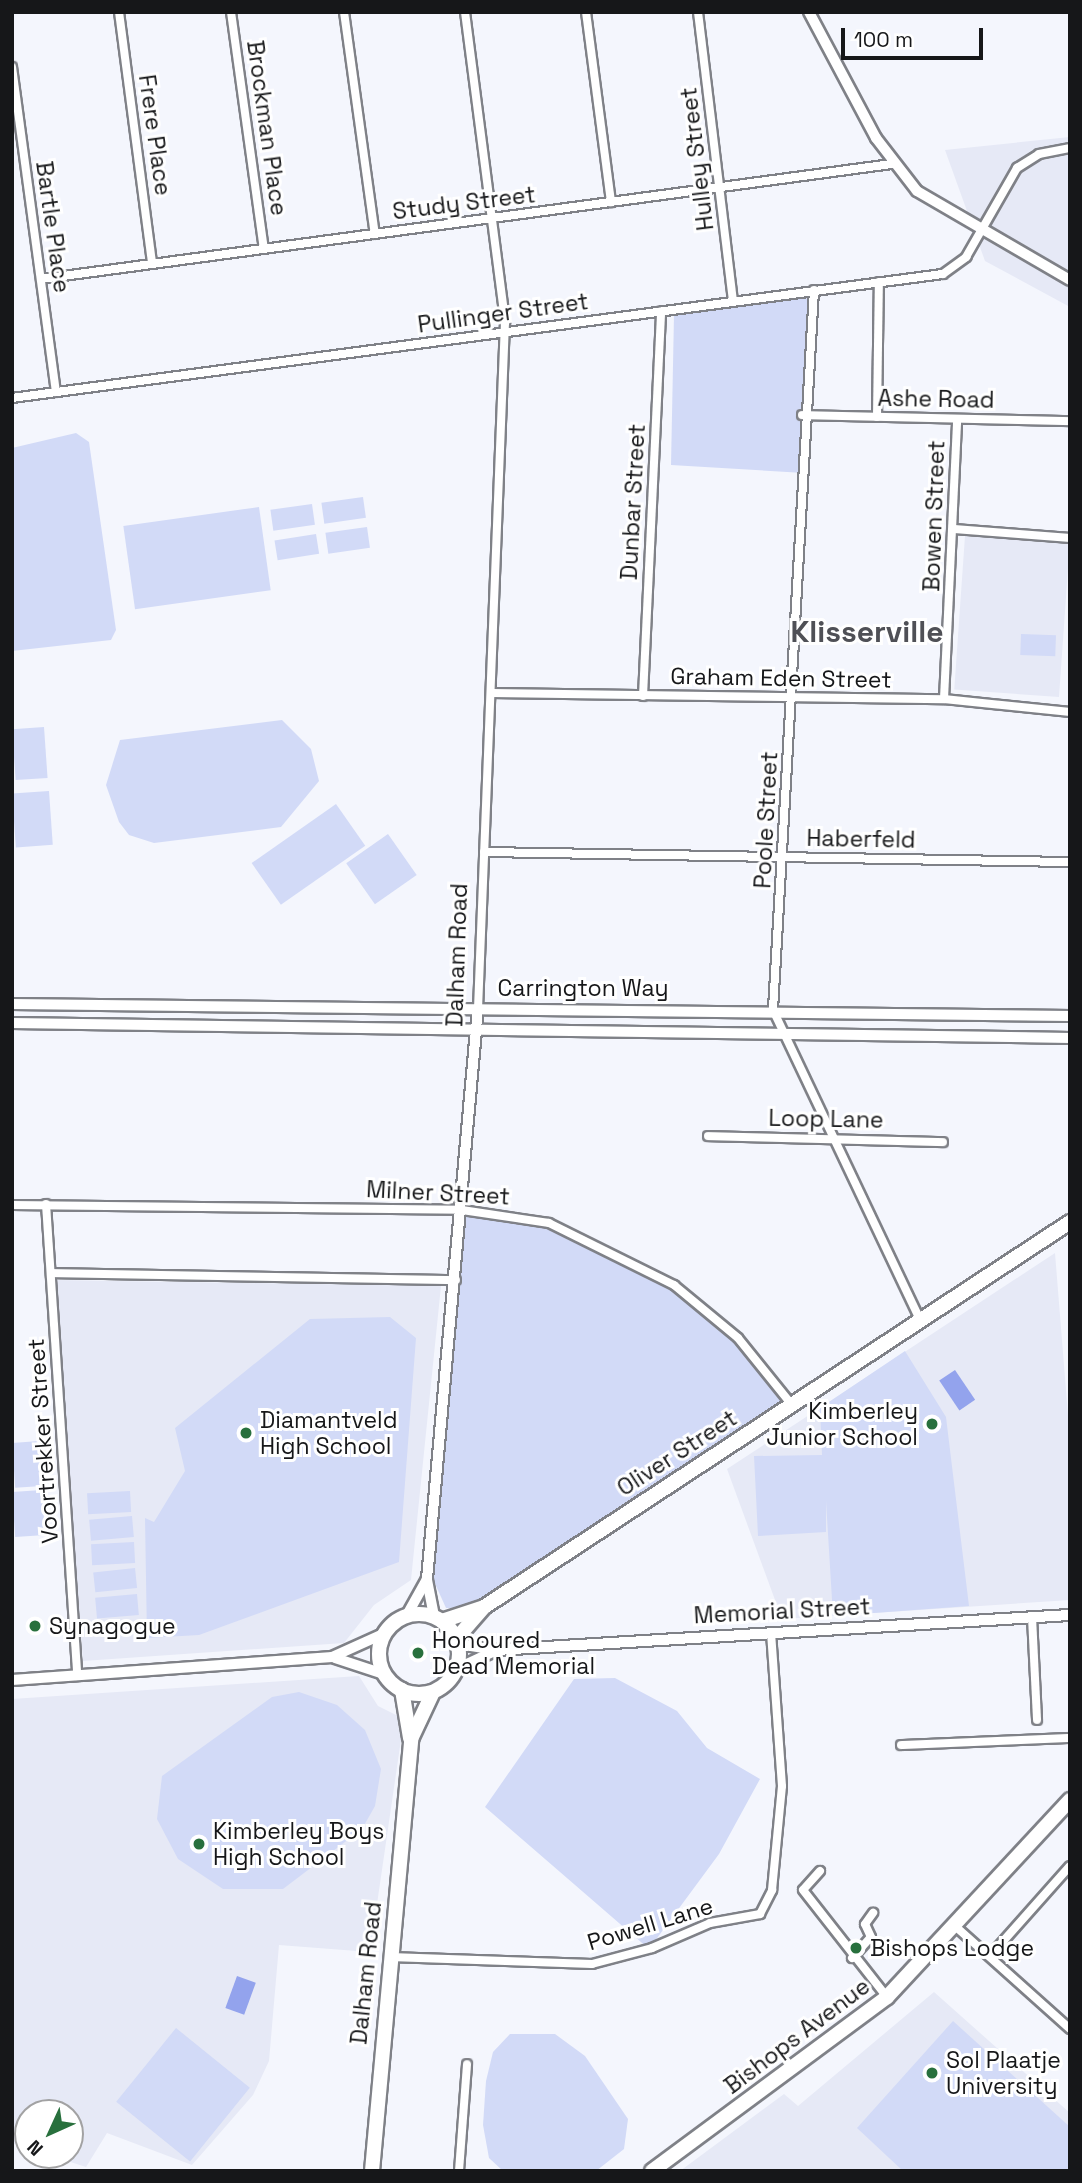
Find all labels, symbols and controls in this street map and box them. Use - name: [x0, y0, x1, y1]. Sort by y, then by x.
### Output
- scale bar: [844, 14, 986, 58]
- text: 100 m: [854, 26, 913, 53]
- street label: Brockman Place: [241, 39, 293, 217]
- street label: Frere Place: [133, 73, 177, 197]
- street label: Hulley Street: [675, 86, 719, 232]
- street label: Bartle Place: [30, 159, 76, 295]
- street label: Study Street: [391, 181, 537, 225]
- street label: Pullinger Street: [416, 287, 590, 339]
- street label: Ashe Road: [877, 384, 995, 414]
- street label: Dunbar Street: [615, 423, 651, 581]
- street label: Bowen Street: [918, 440, 950, 592]
- district label: Klisserville: [790, 614, 944, 650]
- street label: Graham Eden Street: [670, 662, 892, 694]
- street label: Poole Street: [749, 751, 783, 889]
- street label: Haberfeld: [806, 824, 916, 854]
- street label: Dalham Road: [441, 883, 473, 1027]
- street label: Carrington Way: [497, 974, 669, 1002]
- street label: Loop Lane: [768, 1104, 884, 1134]
- street label: Milner Street: [365, 1175, 511, 1211]
- street label: Voortrekker Street: [22, 1338, 64, 1544]
- place label: Kimberley Junior School: [766, 1397, 918, 1451]
- street label: Oliver Street: [612, 1404, 742, 1502]
- place label: Diamantveld High School: [260, 1406, 397, 1460]
- marker: Kimberley Junior School: [924, 1416, 940, 1432]
- marker: Diamantveld High School: [238, 1425, 254, 1441]
- street label: Memorial Street: [693, 1593, 871, 1629]
- place label: Synagogue: [49, 1612, 176, 1640]
- marker: Synagogue: [27, 1618, 43, 1634]
- place label: Honoured Dead Memorial: [432, 1626, 595, 1680]
- marker: Honoured Dead Memorial: [410, 1645, 426, 1661]
- place label: Kimberley Boys High School: [213, 1817, 384, 1871]
- marker: Kimberley Boys High School: [191, 1836, 207, 1852]
- street label: Powell Lane: [584, 1892, 716, 1956]
- street label: Dalham Road: [345, 1900, 387, 2046]
- place label: Bishops Lodge: [870, 1934, 1034, 1962]
- marker: Bishops Lodge: [848, 1940, 864, 1956]
- street label: Bishops Avenue: [719, 1972, 875, 2100]
- place label: Sol Plaatje University: [946, 2046, 1061, 2100]
- marker: Sol Plaatje University: [924, 2065, 940, 2081]
- north arrow: [14, 2099, 84, 2169]
- text: N: [22, 2134, 49, 2161]

